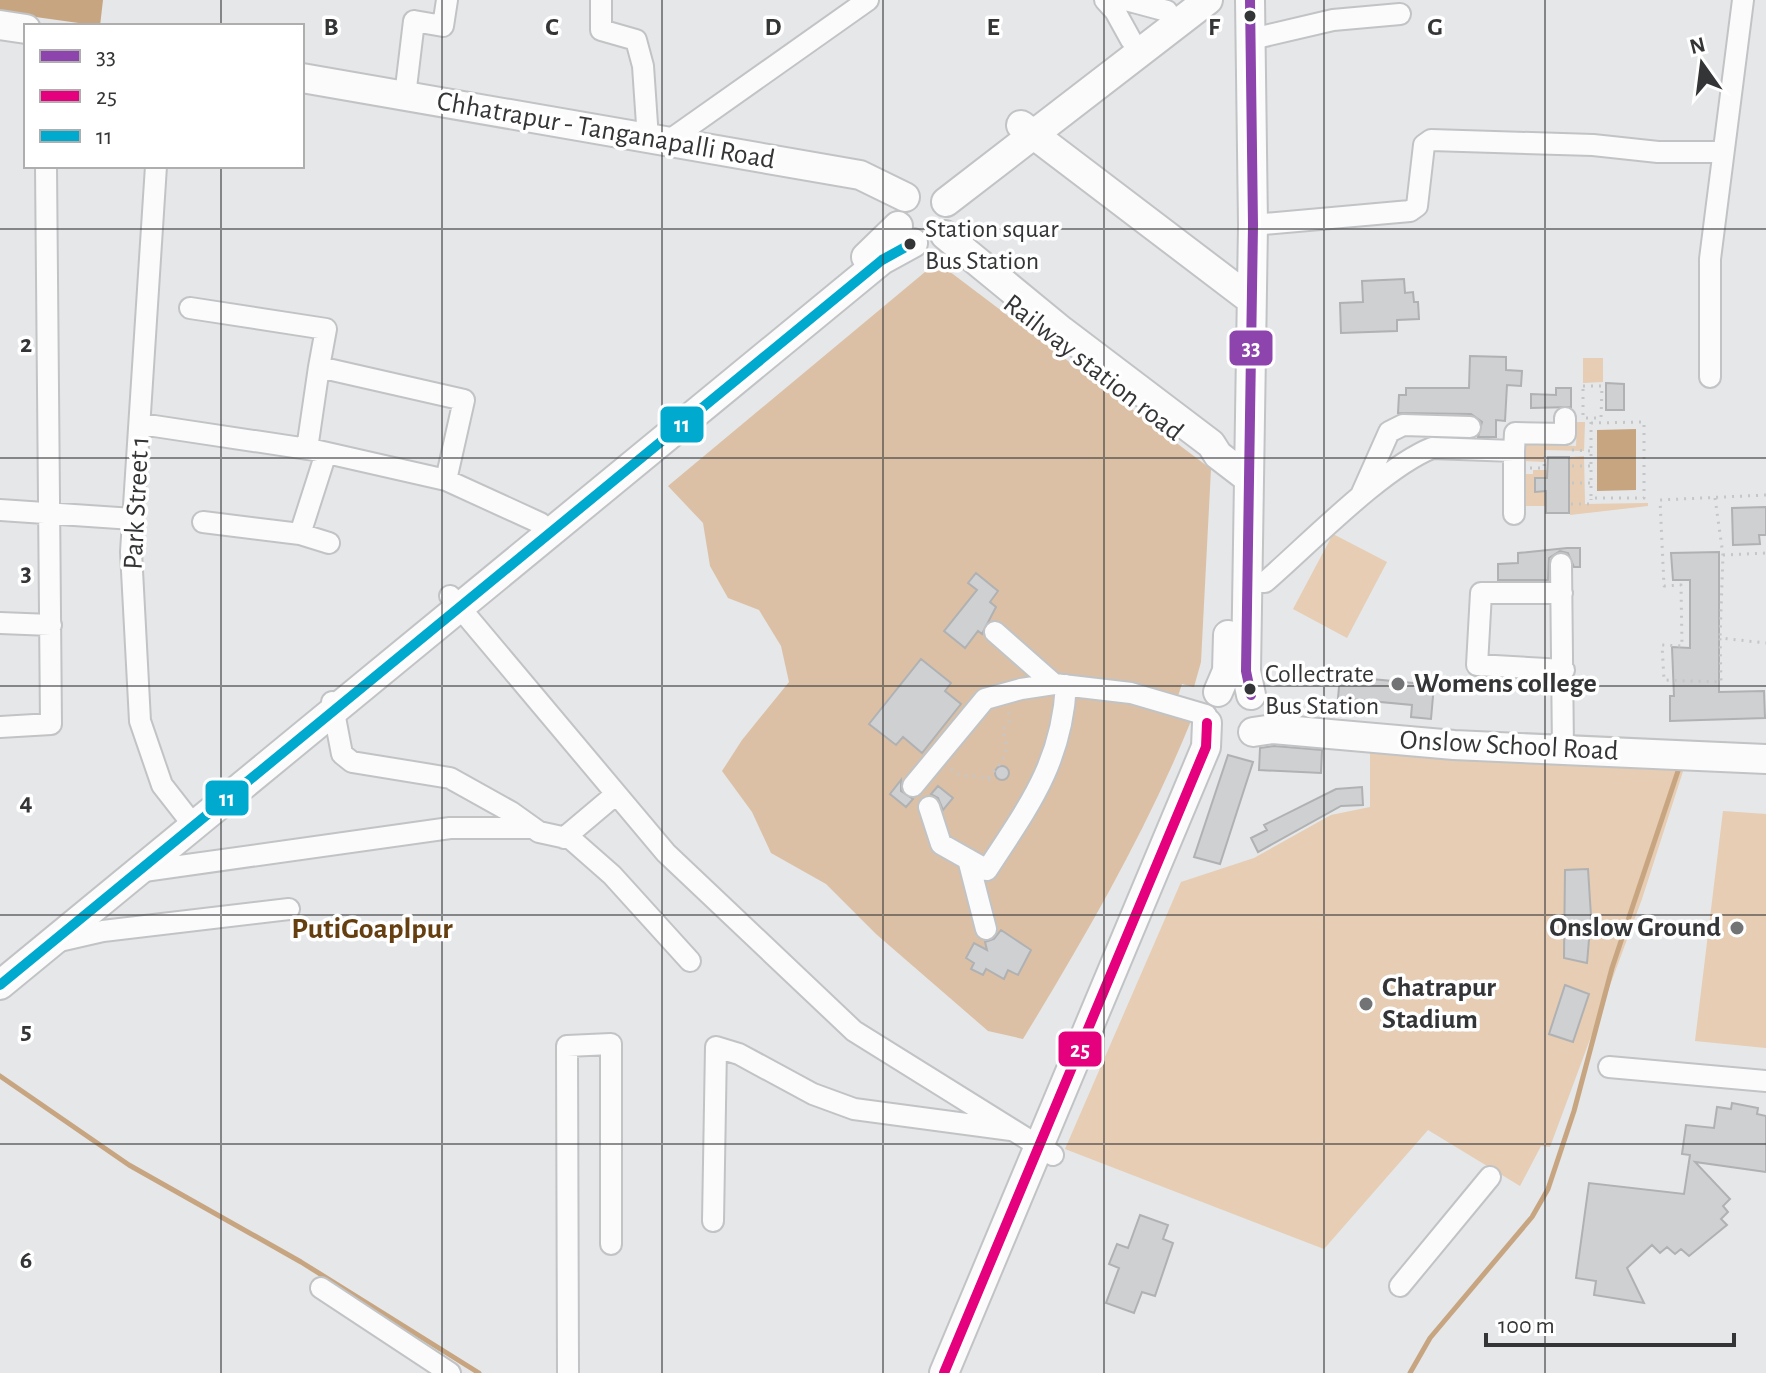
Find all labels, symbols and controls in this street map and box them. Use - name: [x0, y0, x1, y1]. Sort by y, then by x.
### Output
- unlabelled marker: [1242, 8, 1258, 24]
- text: B: [323, 14, 339, 40]
- text: C: [545, 14, 559, 40]
- text: D: [764, 14, 782, 40]
- text: E: [986, 14, 1000, 40]
- text: F: [1208, 14, 1221, 40]
- text: G: [1427, 14, 1443, 40]
- legend: [24, 24, 304, 168]
- north arrow: [1662, 24, 1742, 104]
- text: N: [1687, 33, 1707, 58]
- text: 33: [96, 45, 116, 69]
- text: 25: [96, 85, 117, 109]
- street label: Chhatrapur - Tanganapalli Road: [435, 87, 777, 175]
- text: 11: [96, 125, 113, 149]
- place label: Station squar Bus Station: [925, 216, 1059, 274]
- marker: Station squar Bus Station: [902, 236, 918, 252]
- street label: Railway station road: [998, 289, 1188, 447]
- line badge: 33: [1228, 329, 1274, 367]
- text: 2: [20, 331, 32, 357]
- text: 33: [1242, 337, 1260, 359]
- line badge: 11: [659, 405, 705, 444]
- text: 11: [674, 414, 690, 436]
- street label: Park Street 1: [120, 436, 154, 570]
- text: 3: [20, 560, 32, 586]
- place label: Collectrate Bus Station: [1265, 661, 1379, 719]
- place label: Womens college: [1414, 670, 1597, 698]
- marker: Womens college: [1389, 675, 1407, 693]
- marker: Collectrate Bus Station: [1242, 681, 1258, 697]
- street label: Onslow School Road: [1399, 726, 1619, 766]
- line badge: 11: [204, 779, 250, 817]
- text: 11: [219, 788, 235, 810]
- text: 4: [19, 789, 33, 815]
- district label: PutiGoaplpur: [291, 914, 453, 944]
- place label: Onslow Ground: [1549, 914, 1721, 942]
- marker: Onslow Ground: [1728, 919, 1746, 937]
- place label: Chatrapur Stadium: [1382, 974, 1496, 1034]
- marker: Chatrapur Stadium: [1357, 995, 1375, 1013]
- text: 5: [20, 1018, 32, 1044]
- line badge: 25: [1057, 1030, 1103, 1068]
- text: 25: [1070, 1039, 1090, 1061]
- text: 6: [20, 1247, 32, 1273]
- scale bar: [1486, 1297, 1734, 1347]
- text: 100 m: [1498, 1314, 1555, 1338]

